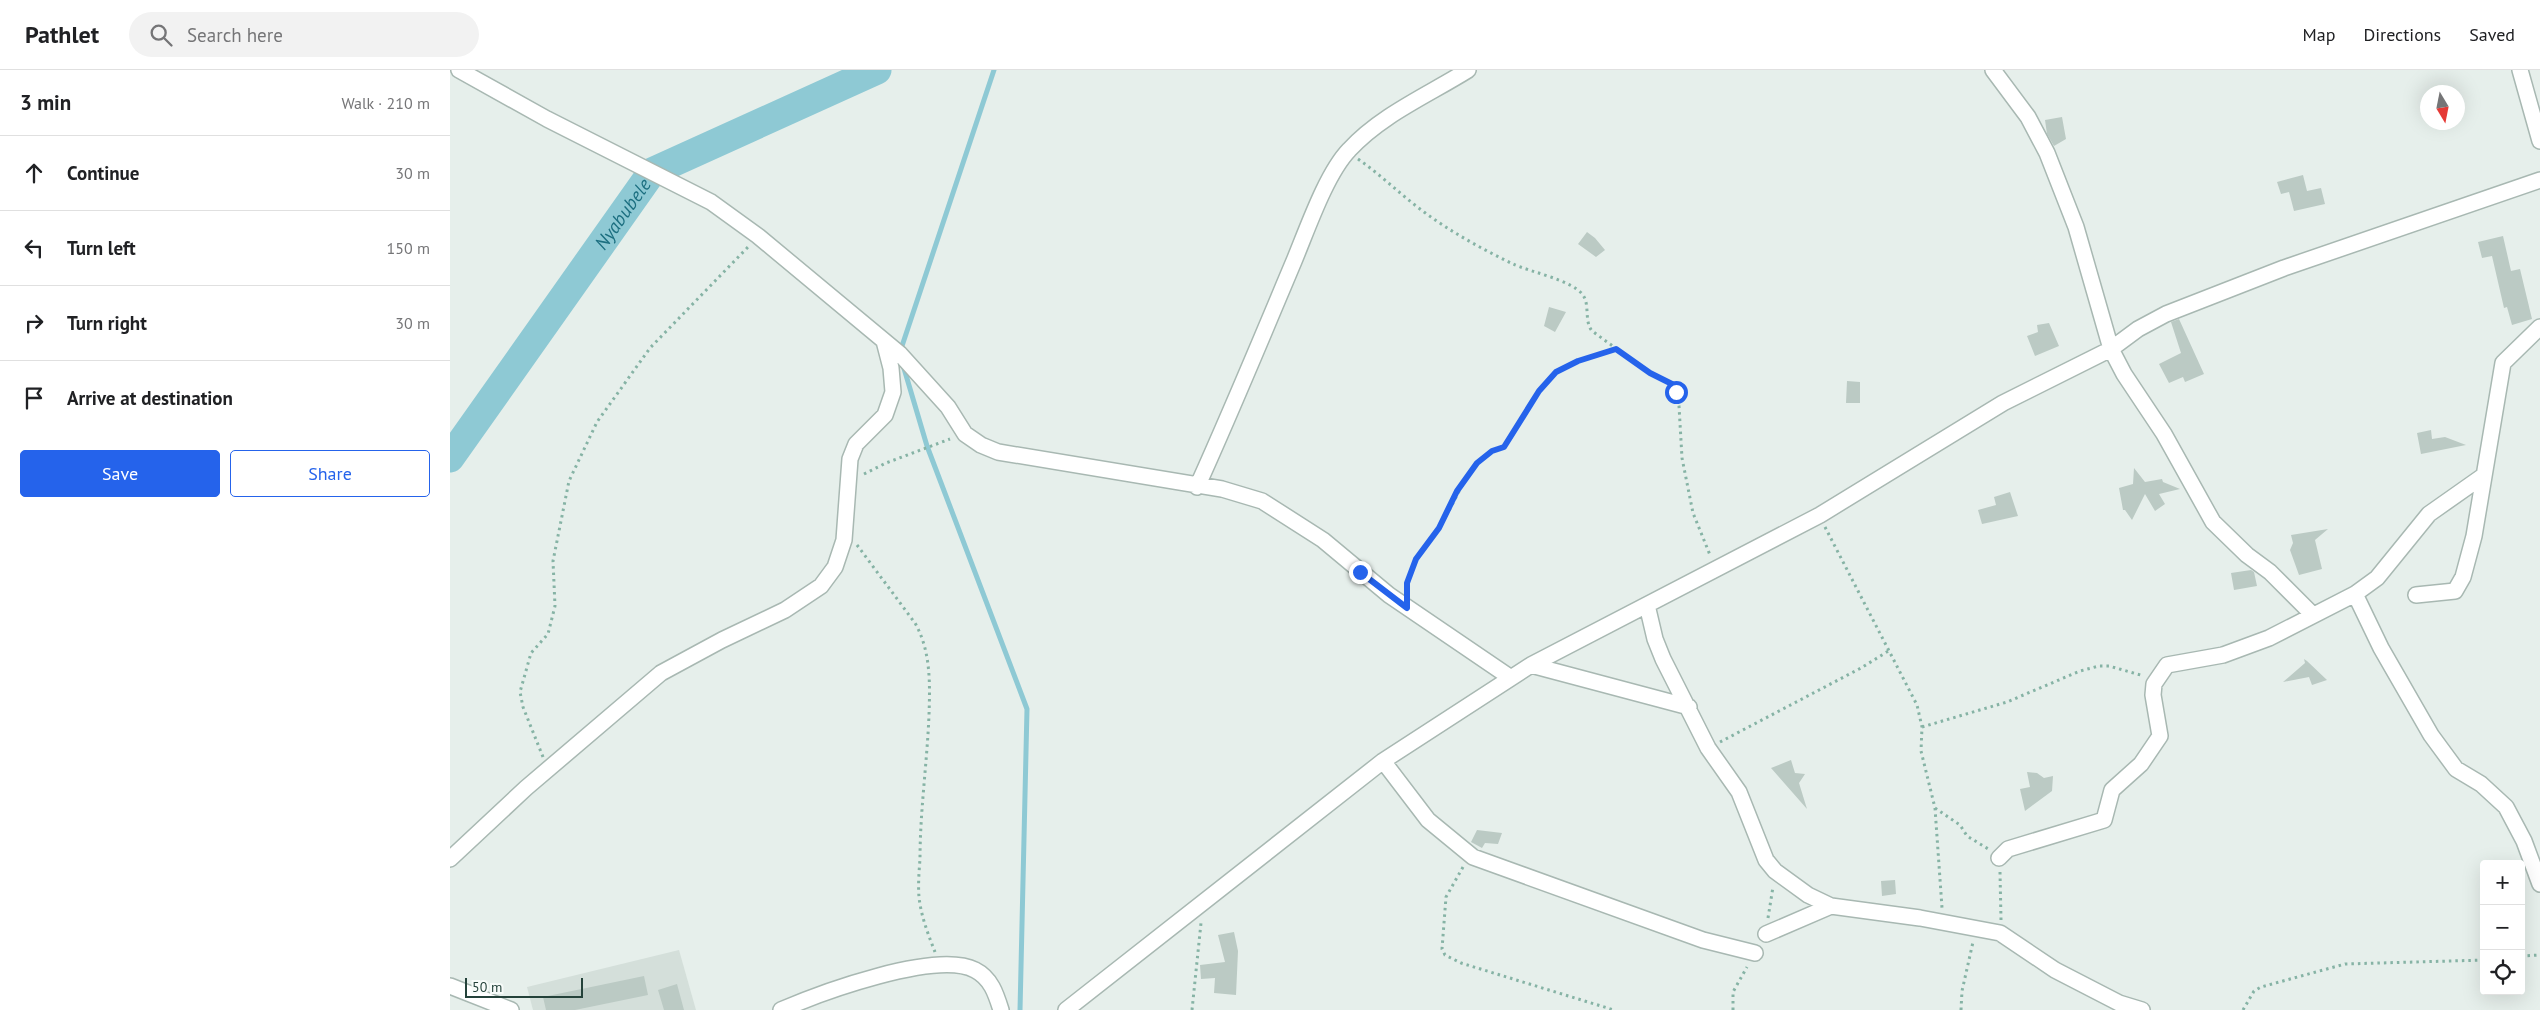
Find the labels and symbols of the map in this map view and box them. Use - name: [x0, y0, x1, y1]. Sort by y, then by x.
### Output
- north arrow: [2420, 85, 2465, 130]
- water label: Nyabubele: [589, 173, 656, 254]
- route start: [1665, 381, 1688, 404]
- route end: [1349, 561, 1372, 584]
- scale bar: [465, 975, 582, 998]

